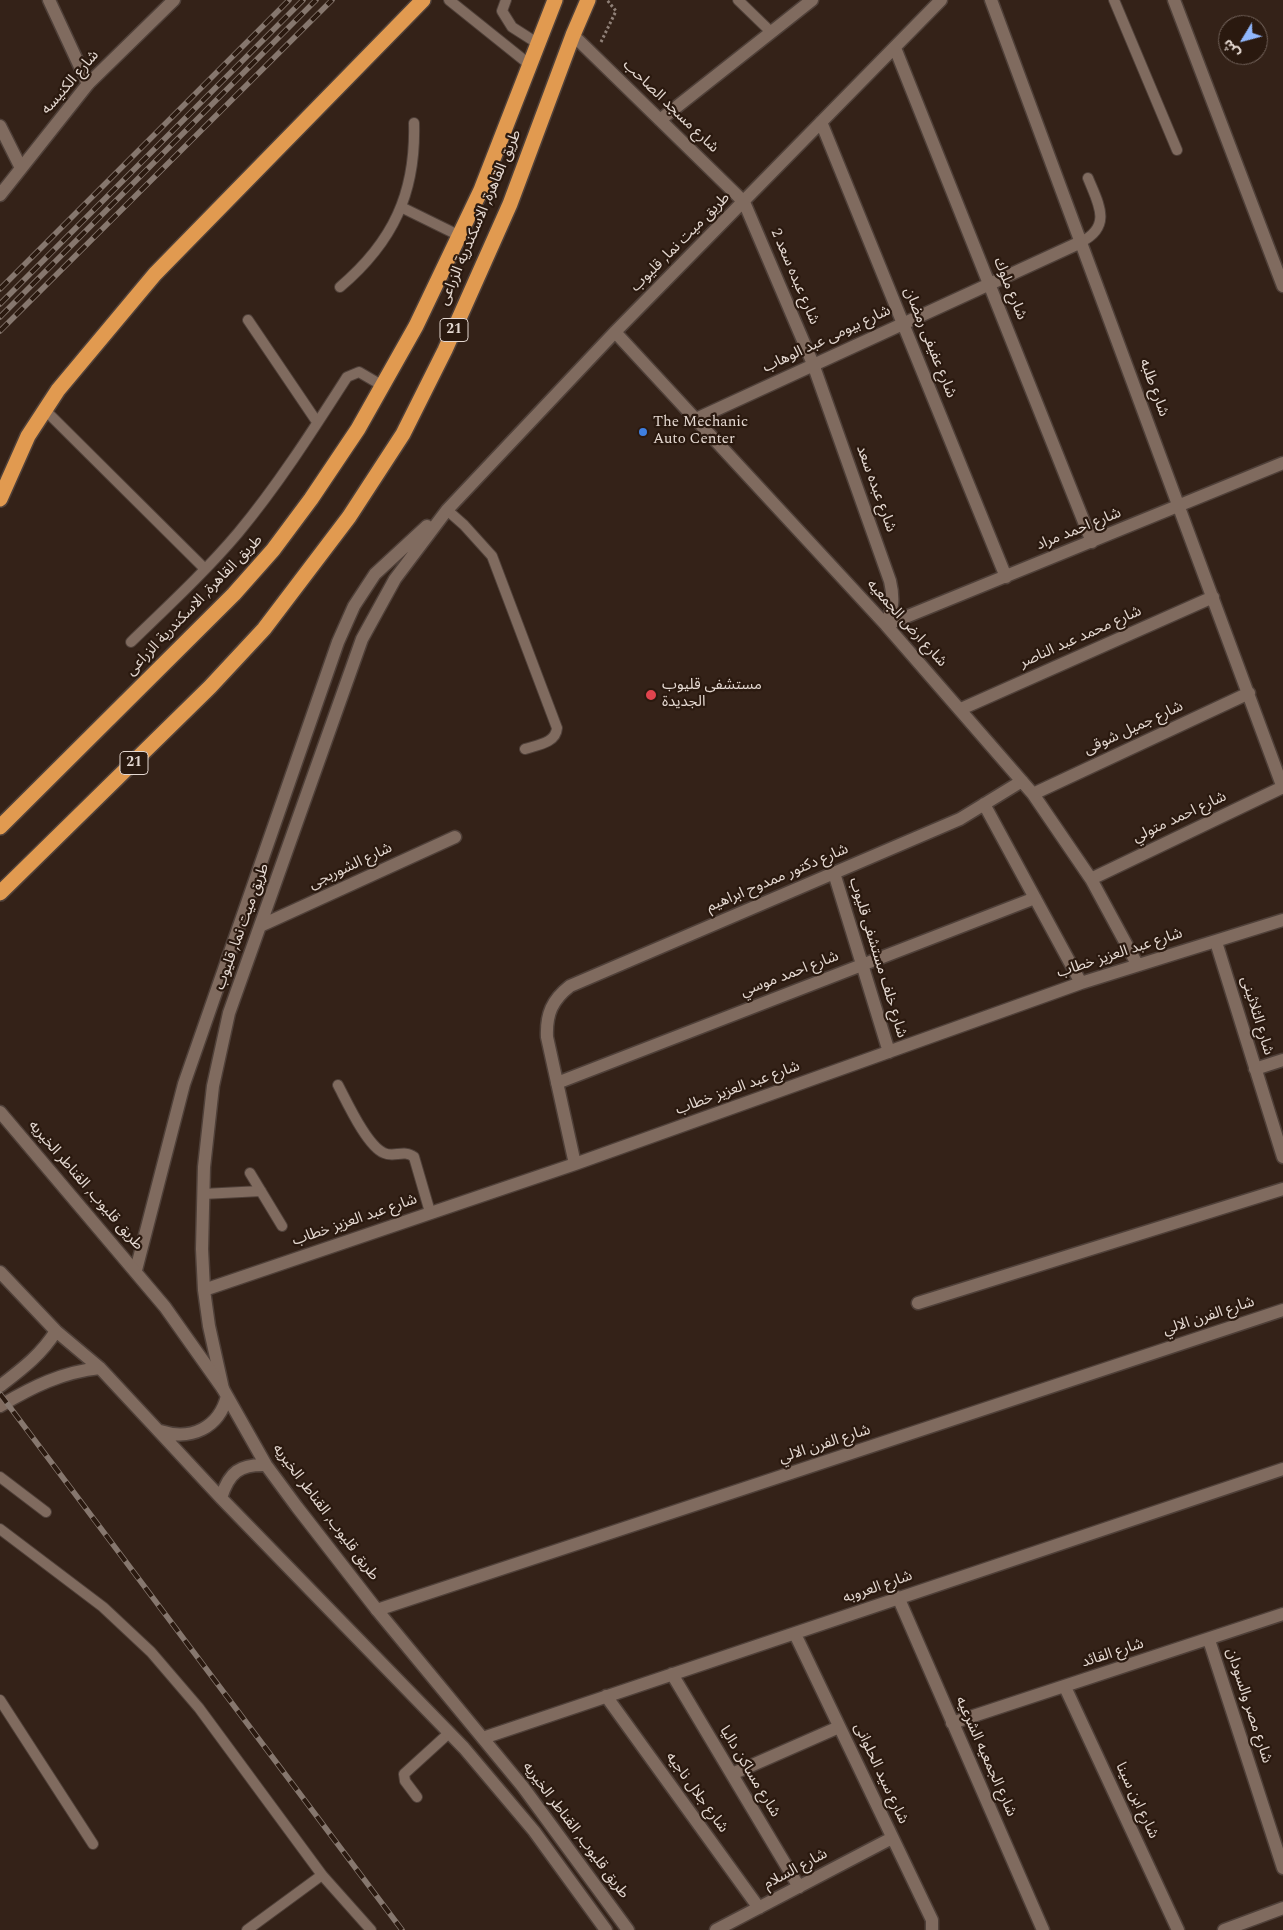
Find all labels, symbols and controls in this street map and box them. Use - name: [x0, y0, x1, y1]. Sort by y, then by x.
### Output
- north arrow: [1218, 15, 1268, 65]
- text: ش: [1217, 35, 1246, 63]
- street label: شارع الكنيسه: [38, 47, 104, 119]
- street label: شارع مسجد الصاحب: [618, 57, 722, 157]
- street label: طريق القاهرة, الاسكندرية الزراعى: [436, 128, 526, 308]
- street label: طريق ميت نما, قليوب: [628, 190, 734, 296]
- street label: شارع عبده سعد 2: [766, 226, 822, 328]
- street label: شارع ملوك: [988, 255, 1030, 323]
- street label: شارع عفيفى رمضان: [899, 285, 959, 401]
- street label: شارع بيومى عبد الوهاب: [760, 302, 894, 378]
- road number: 21: [440, 318, 468, 342]
- street label: شارع طلبه: [1134, 357, 1172, 419]
- place label: The Mechanic Auto Center: [653, 414, 748, 449]
- marker: The Mechanic Auto Center: [637, 426, 649, 438]
- street label: شارع عبده سعد: [851, 443, 899, 535]
- street label: شارع احمد مراد: [1034, 505, 1124, 555]
- street label: طريق القاهرة, الاسكندرية الزراعى: [123, 532, 267, 680]
- street label: شارع ارض الجمعيه: [862, 577, 950, 671]
- street label: شارع محمد عبد الناصر: [1017, 603, 1145, 673]
- place label: مستشفى قليوب الجديدة: [662, 677, 762, 712]
- marker: مستشفى قليوب الجديدة: [644, 688, 658, 702]
- street label: شارع جميل شوقى: [1082, 698, 1186, 760]
- road number: 21: [120, 751, 148, 774]
- street label: شارع احمد متولي: [1130, 788, 1230, 848]
- street label: شارع الشوربجى: [306, 840, 396, 894]
- street label: شارع دكتور ممدوح ابراهيم: [704, 841, 852, 917]
- street label: طريق ميت نما, قليوب: [212, 861, 274, 993]
- street label: شارع خلف مستشفى قليوب: [844, 876, 910, 1040]
- street label: شارع عبد العزيز خطاب: [1055, 925, 1185, 983]
- street label: شارع احمد موسي: [738, 948, 842, 1002]
- street label: شارع الثلاثينى: [1236, 974, 1276, 1058]
- street label: شارع عبد العزيز خطاب: [673, 1058, 803, 1120]
- street label: طريق قليوب, القناطر الخيريه: [24, 1117, 146, 1255]
- street label: شارع عبد العزيز خطاب: [290, 1191, 420, 1251]
- street label: شارع الفرن الالي: [1161, 1294, 1257, 1340]
- street label: شارع الفرن الالي: [777, 1422, 873, 1468]
- street label: طريق قليوب, القناطر الخيريه: [268, 1441, 382, 1585]
- street label: شارع العروبه: [841, 1568, 915, 1608]
- street label: شارع القائد: [1080, 1636, 1146, 1672]
- street label: شارع مصر والسودان: [1221, 1646, 1275, 1766]
- street label: شارع الجمعيه الشرعيه: [950, 1694, 1020, 1820]
- street label: شارع سيد الحلوانى: [849, 1721, 911, 1827]
- street label: شارع مساكن داليا: [715, 1723, 783, 1821]
- street label: شارع جلال ناجيه: [661, 1749, 731, 1837]
- street label: طريق قليوب, القناطر الخيريه: [518, 1759, 632, 1903]
- street label: شارع ابن سينا: [1110, 1760, 1162, 1842]
- street label: شارع السلام: [761, 1846, 831, 1894]

